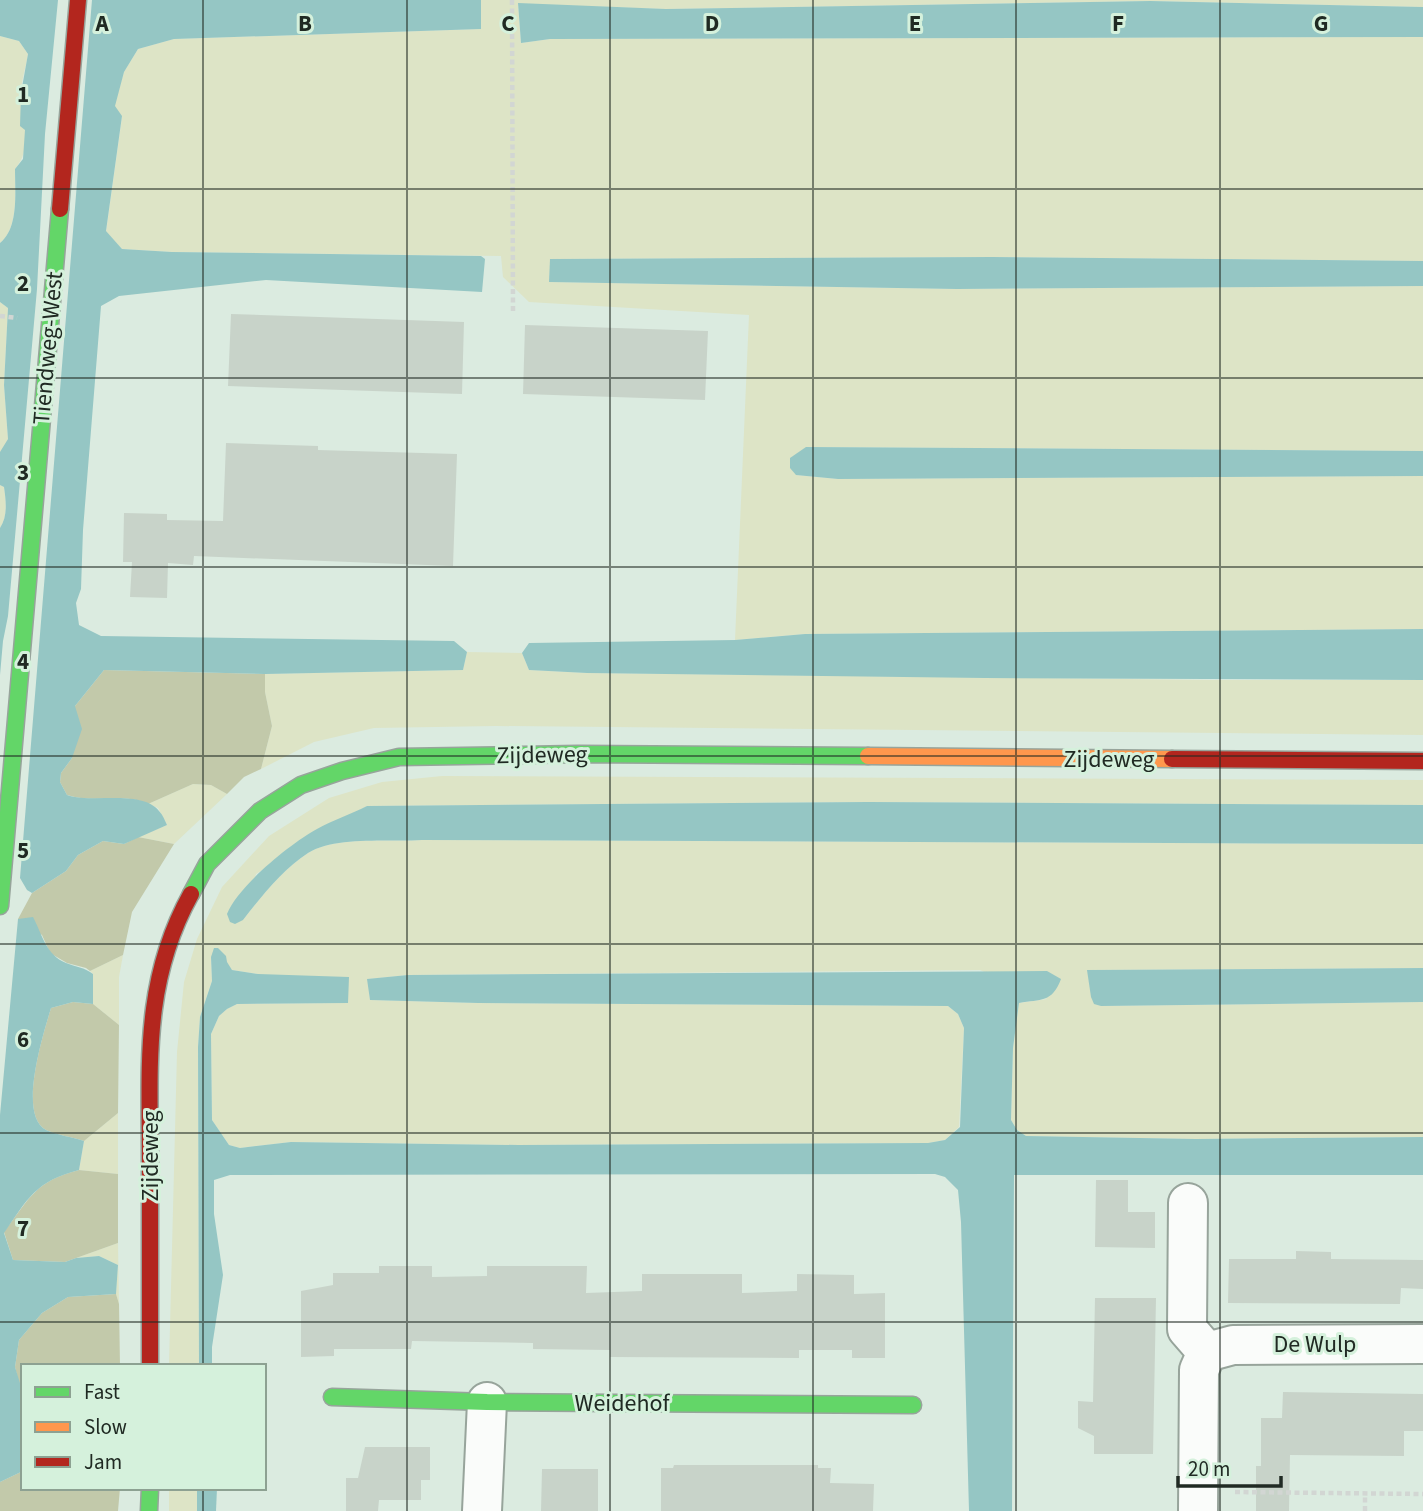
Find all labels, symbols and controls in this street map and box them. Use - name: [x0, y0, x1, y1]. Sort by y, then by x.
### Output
- text: A: [94, 7, 109, 40]
- text: B: [298, 7, 312, 40]
- text: C: [501, 7, 515, 40]
- text: D: [705, 7, 719, 40]
- text: E: [909, 7, 921, 40]
- text: F: [1112, 7, 1124, 40]
- text: G: [1314, 7, 1328, 40]
- text: 1: [17, 78, 29, 111]
- text: 2: [17, 267, 29, 300]
- street label: Tiendweg-West: [24, 270, 72, 426]
- text: 3: [17, 456, 29, 489]
- text: 4: [17, 645, 29, 678]
- street label: Zijdeweg: [496, 737, 588, 773]
- street label: Zijdeweg: [1063, 742, 1155, 777]
- text: 5: [17, 834, 29, 867]
- text: 6: [17, 1023, 29, 1056]
- street label: Zijdeweg: [133, 1110, 168, 1202]
- text: 7: [17, 1212, 29, 1245]
- street label: De Wulp: [1274, 1327, 1356, 1362]
- legend: [21, 1364, 266, 1490]
- text: Fast: [84, 1377, 120, 1407]
- street label: Weidehof: [575, 1386, 670, 1421]
- text: Slow: [84, 1412, 127, 1442]
- scale bar: [1178, 1444, 1281, 1488]
- text: Jam: [84, 1447, 122, 1477]
- text: 20 m: [1188, 1454, 1230, 1484]

